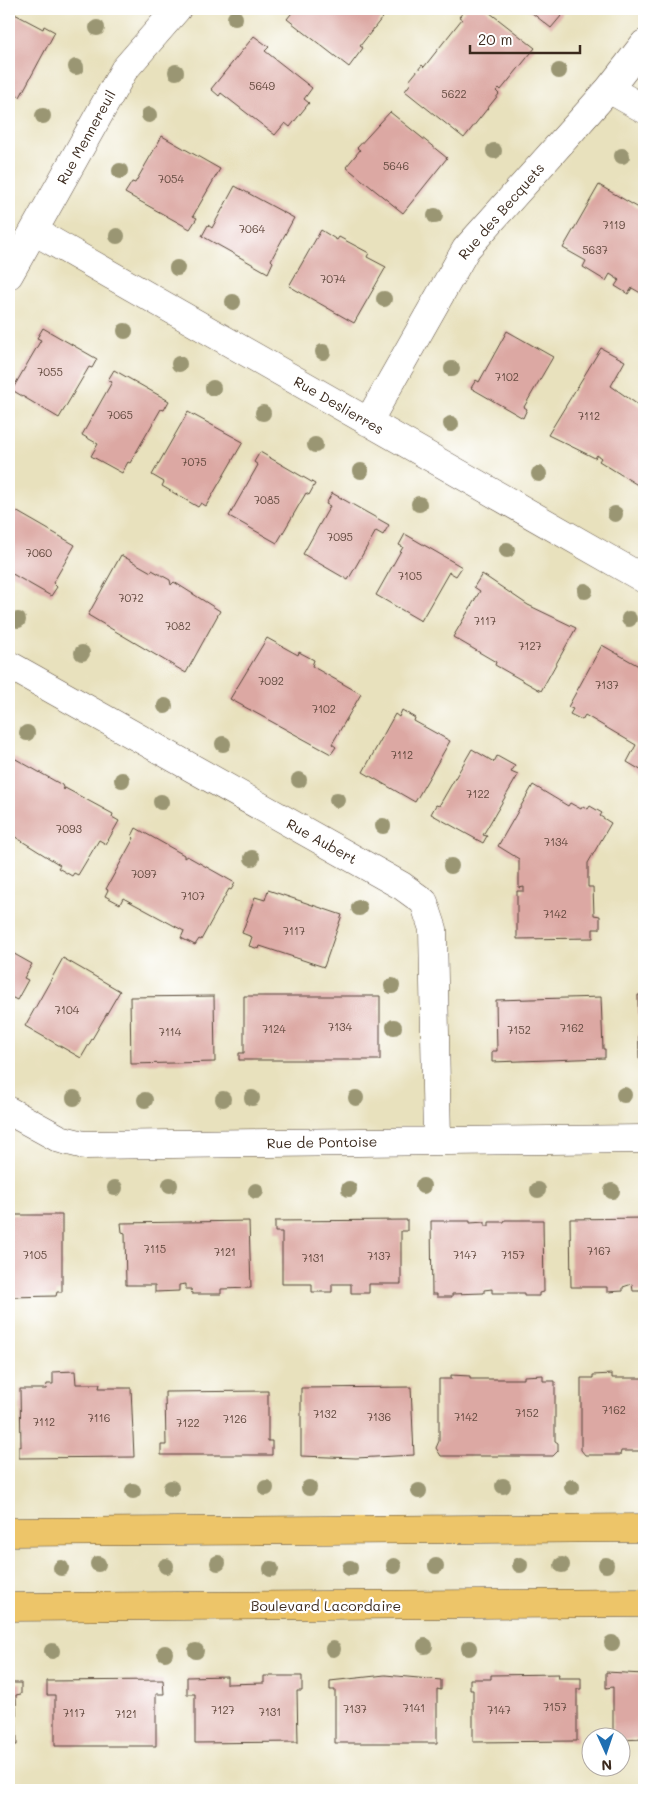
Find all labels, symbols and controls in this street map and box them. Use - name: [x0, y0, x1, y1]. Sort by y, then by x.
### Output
- scale bar: [470, 22, 580, 54]
- text: 20 m: [478, 29, 512, 49]
- house number: 5649: [249, 78, 276, 93]
- house number: 5622: [441, 86, 467, 101]
- street label: Rue Mennereuil: [52, 87, 120, 187]
- house number: 5646: [383, 158, 409, 173]
- street label: Rue des Becquets: [454, 159, 548, 263]
- house number: 7054: [158, 171, 184, 186]
- house number: 7119: [603, 217, 626, 232]
- house number: 7064: [239, 221, 266, 236]
- house number: 5637: [582, 242, 608, 257]
- house number: 7074: [320, 271, 346, 286]
- house number: 7055: [37, 364, 63, 379]
- house number: 7102: [495, 369, 519, 384]
- street label: Rue Deslierres: [291, 372, 387, 438]
- house number: 7065: [107, 407, 133, 422]
- house number: 7112: [578, 408, 600, 423]
- house number: 7075: [181, 454, 207, 469]
- house number: 7085: [254, 492, 280, 507]
- house number: 7095: [327, 529, 353, 544]
- house number: 7060: [26, 545, 52, 560]
- house number: 7105: [398, 568, 422, 583]
- house number: 7072: [118, 590, 144, 605]
- house number: 7117: [474, 613, 496, 628]
- house number: 7082: [165, 618, 191, 633]
- house number: 7127: [518, 638, 542, 653]
- house number: 7092: [258, 673, 284, 688]
- house number: 7137: [595, 677, 619, 692]
- house number: 7102: [312, 701, 336, 716]
- house number: 7112: [391, 747, 413, 762]
- house number: 7122: [466, 786, 490, 801]
- street label: Rue Aubert: [283, 814, 361, 868]
- house number: 7093: [56, 821, 82, 836]
- house number: 7134: [544, 834, 569, 849]
- house number: 7097: [131, 866, 157, 881]
- house number: 7107: [181, 888, 205, 903]
- house number: 7142: [543, 906, 567, 921]
- house number: 7117: [283, 923, 305, 938]
- house number: 7104: [55, 1002, 80, 1017]
- house number: 7134: [328, 1019, 353, 1034]
- house number: 7162: [560, 1020, 584, 1035]
- house number: 7124: [262, 1021, 286, 1036]
- house number: 7152: [507, 1022, 531, 1037]
- house number: 7114: [159, 1024, 182, 1039]
- street label: Rue de Pontoise: [267, 1132, 377, 1152]
- house number: 7115: [144, 1241, 166, 1256]
- house number: 7167: [587, 1243, 611, 1258]
- house number: 7121: [214, 1244, 236, 1259]
- house number: 7105: [23, 1247, 47, 1262]
- house number: 7147: [453, 1247, 477, 1262]
- house number: 7157: [501, 1247, 525, 1262]
- house number: 7137: [367, 1248, 391, 1263]
- house number: 7131: [302, 1250, 324, 1265]
- house number: 7162: [602, 1402, 626, 1417]
- house number: 7152: [515, 1405, 539, 1420]
- house number: 7132: [313, 1406, 337, 1421]
- house number: 7136: [367, 1409, 391, 1424]
- house number: 7142: [454, 1409, 478, 1424]
- house number: 7116: [88, 1410, 110, 1425]
- house number: 7126: [223, 1411, 247, 1426]
- house number: 7112: [33, 1414, 55, 1429]
- house number: 7122: [176, 1415, 200, 1430]
- street label: Boulevard Lacordaire: [251, 1596, 401, 1615]
- house number: 7157: [543, 1699, 567, 1714]
- house number: 7141: [403, 1700, 425, 1715]
- house number: 7137: [343, 1701, 367, 1716]
- house number: 7127: [211, 1702, 235, 1717]
- house number: 7147: [487, 1702, 511, 1717]
- house number: 7131: [259, 1704, 281, 1719]
- house number: 7117: [63, 1705, 85, 1720]
- house number: 7121: [115, 1706, 137, 1721]
- north arrow: [580, 1726, 630, 1776]
- text: N: [601, 1756, 613, 1775]

